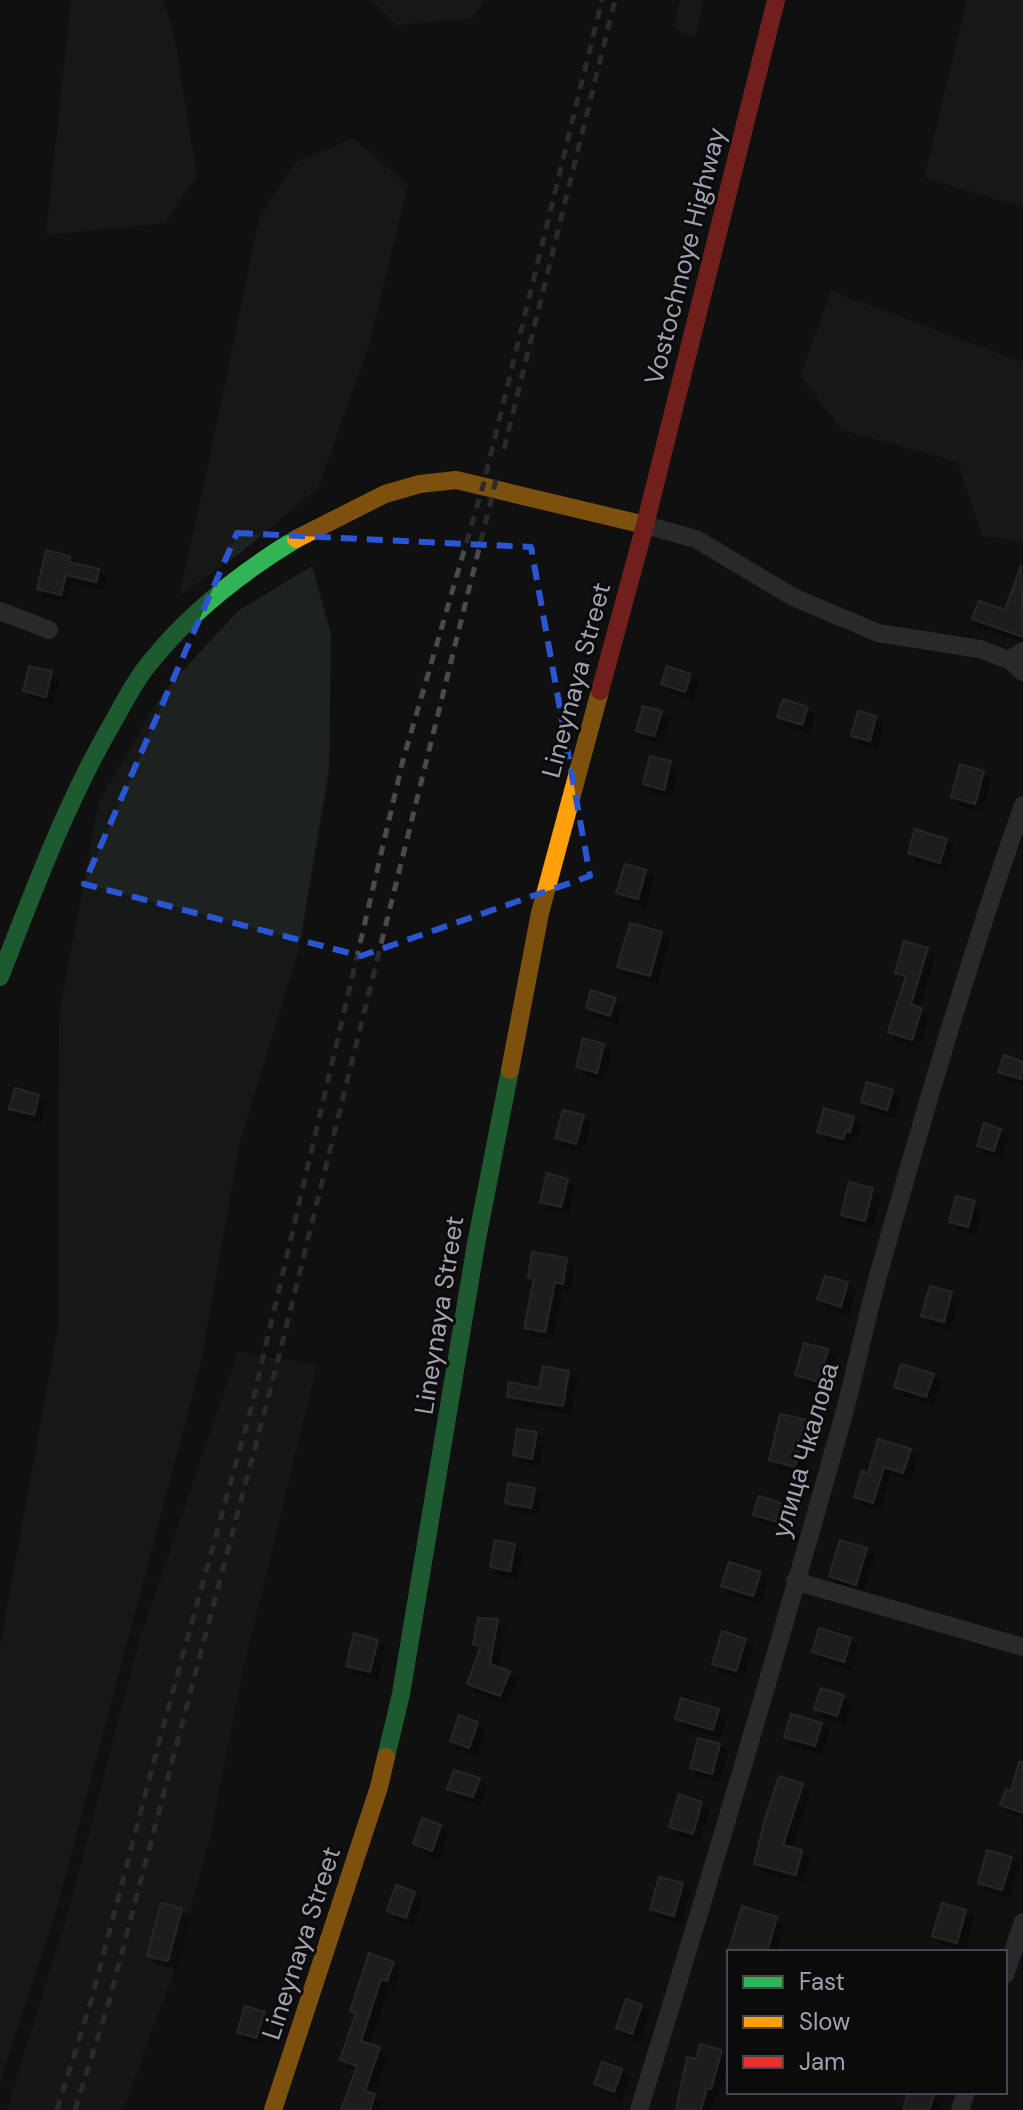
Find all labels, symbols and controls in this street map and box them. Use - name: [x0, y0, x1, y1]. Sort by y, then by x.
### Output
- street label: Vostochnoye Highway: [637, 124, 733, 388]
- street label: Lineynaya Street: [534, 579, 618, 781]
- street label: Lineynaya Street: [407, 1213, 471, 1417]
- street label: улица Чкалова: [764, 1358, 846, 1541]
- street label: Lineynaya Street: [254, 1842, 348, 2044]
- legend: [727, 1950, 1007, 2094]
- text: Fast: [799, 1966, 845, 1997]
- text: Slow: [799, 2006, 850, 2037]
- text: Jam: [799, 2046, 845, 2077]

